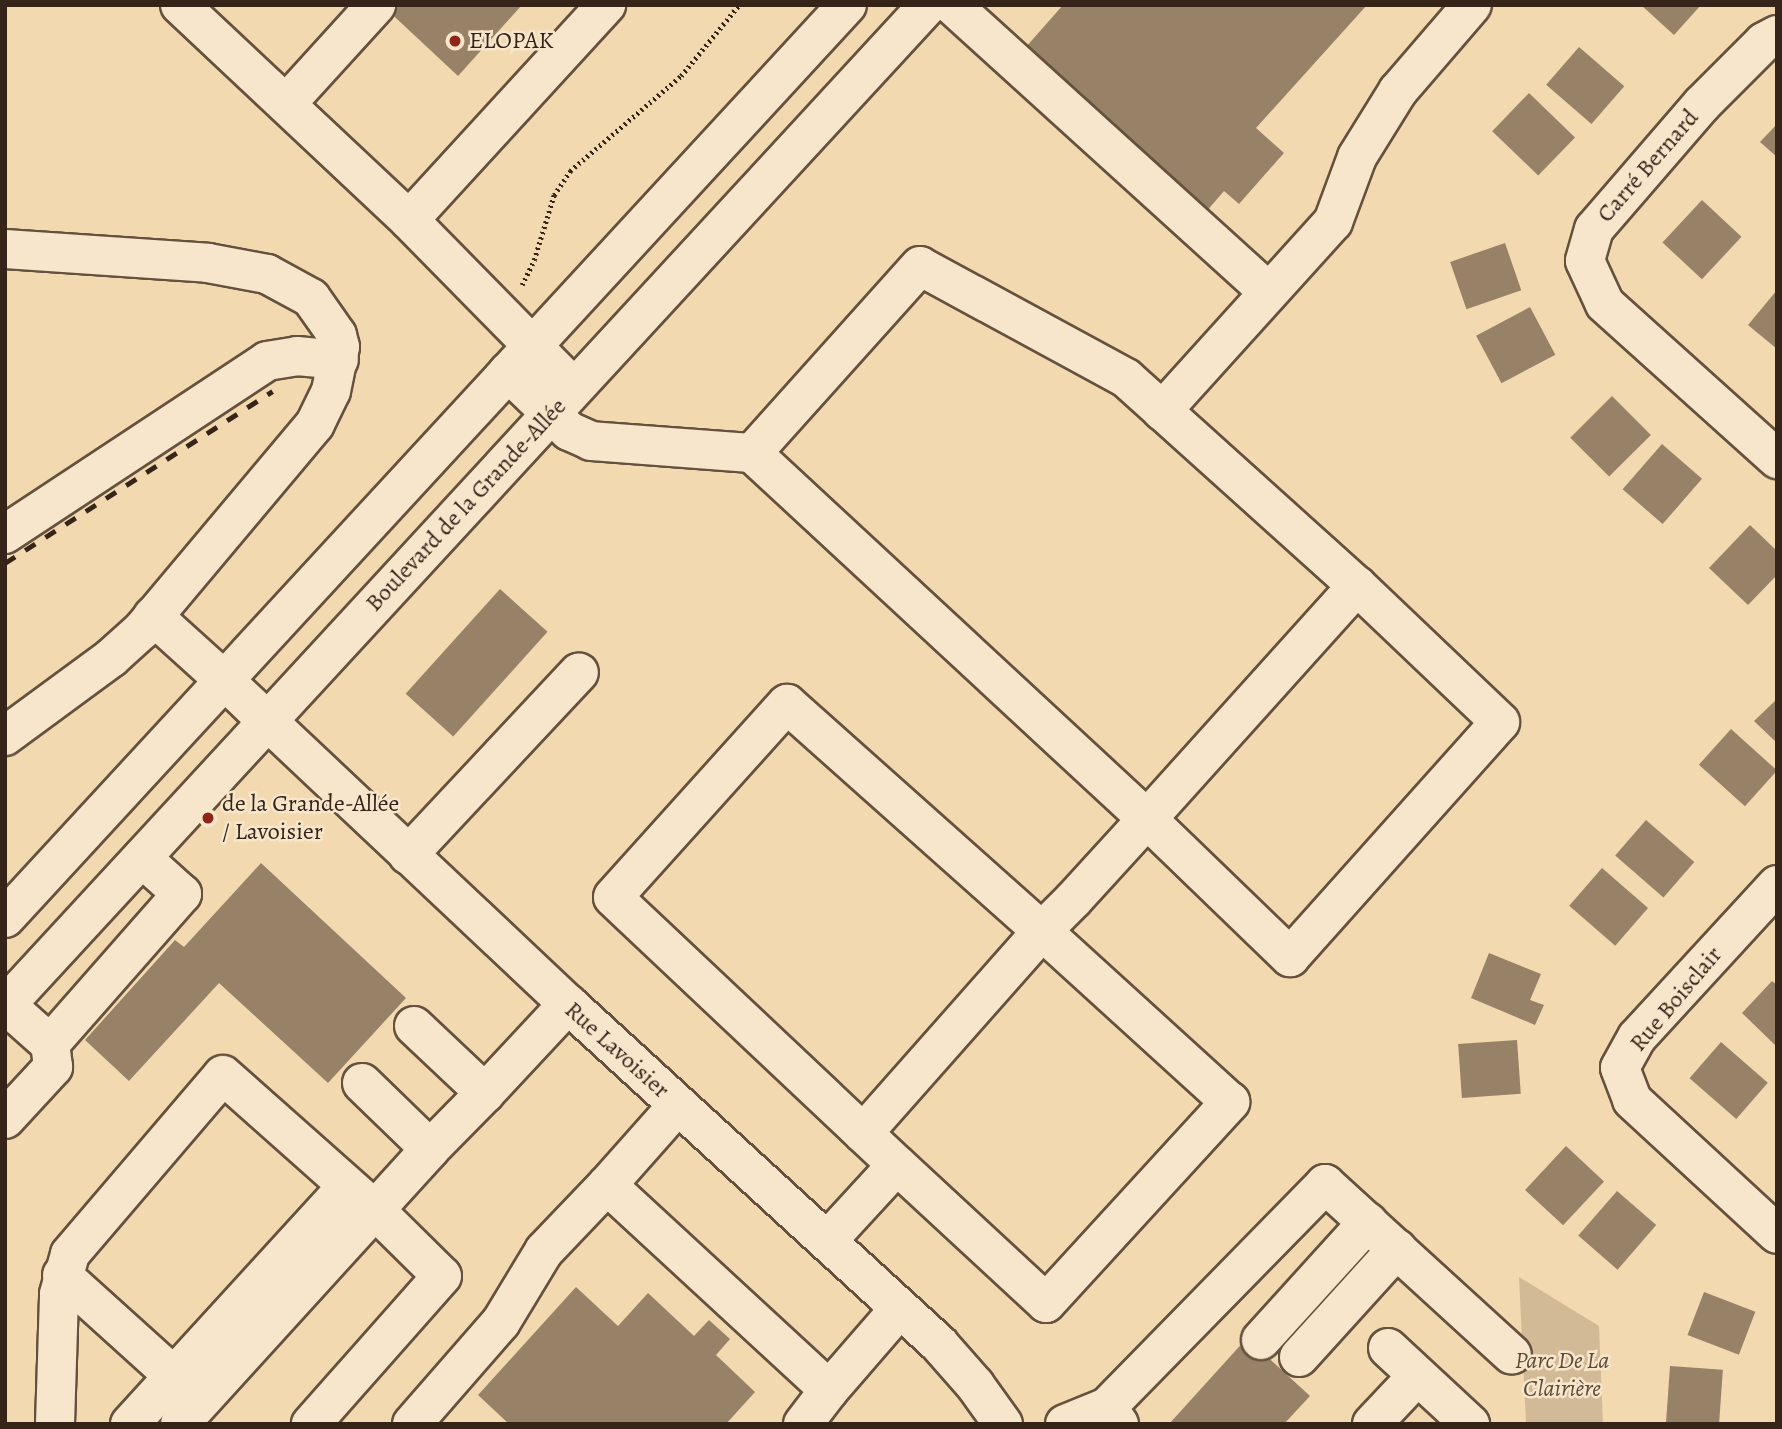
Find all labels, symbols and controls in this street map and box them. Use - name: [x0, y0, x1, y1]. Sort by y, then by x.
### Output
- place label: ELOPAK: [469, 27, 554, 55]
- marker: ELOPAK: [447, 33, 463, 49]
- street label: Carré Bernard: [1591, 104, 1705, 228]
- street label: Boulevard de la Grande-Allée: [360, 392, 572, 618]
- place label: de la Grande-Allée / Lavoisier: [222, 790, 399, 846]
- marker: de la Grande-Allée / Lavoisier: [200, 810, 216, 826]
- street label: Rue Boisclair: [1624, 941, 1728, 1057]
- street label: Rue Lavoisier: [559, 996, 675, 1104]
- park label: Parc De La Clairière: [1515, 1347, 1609, 1403]

